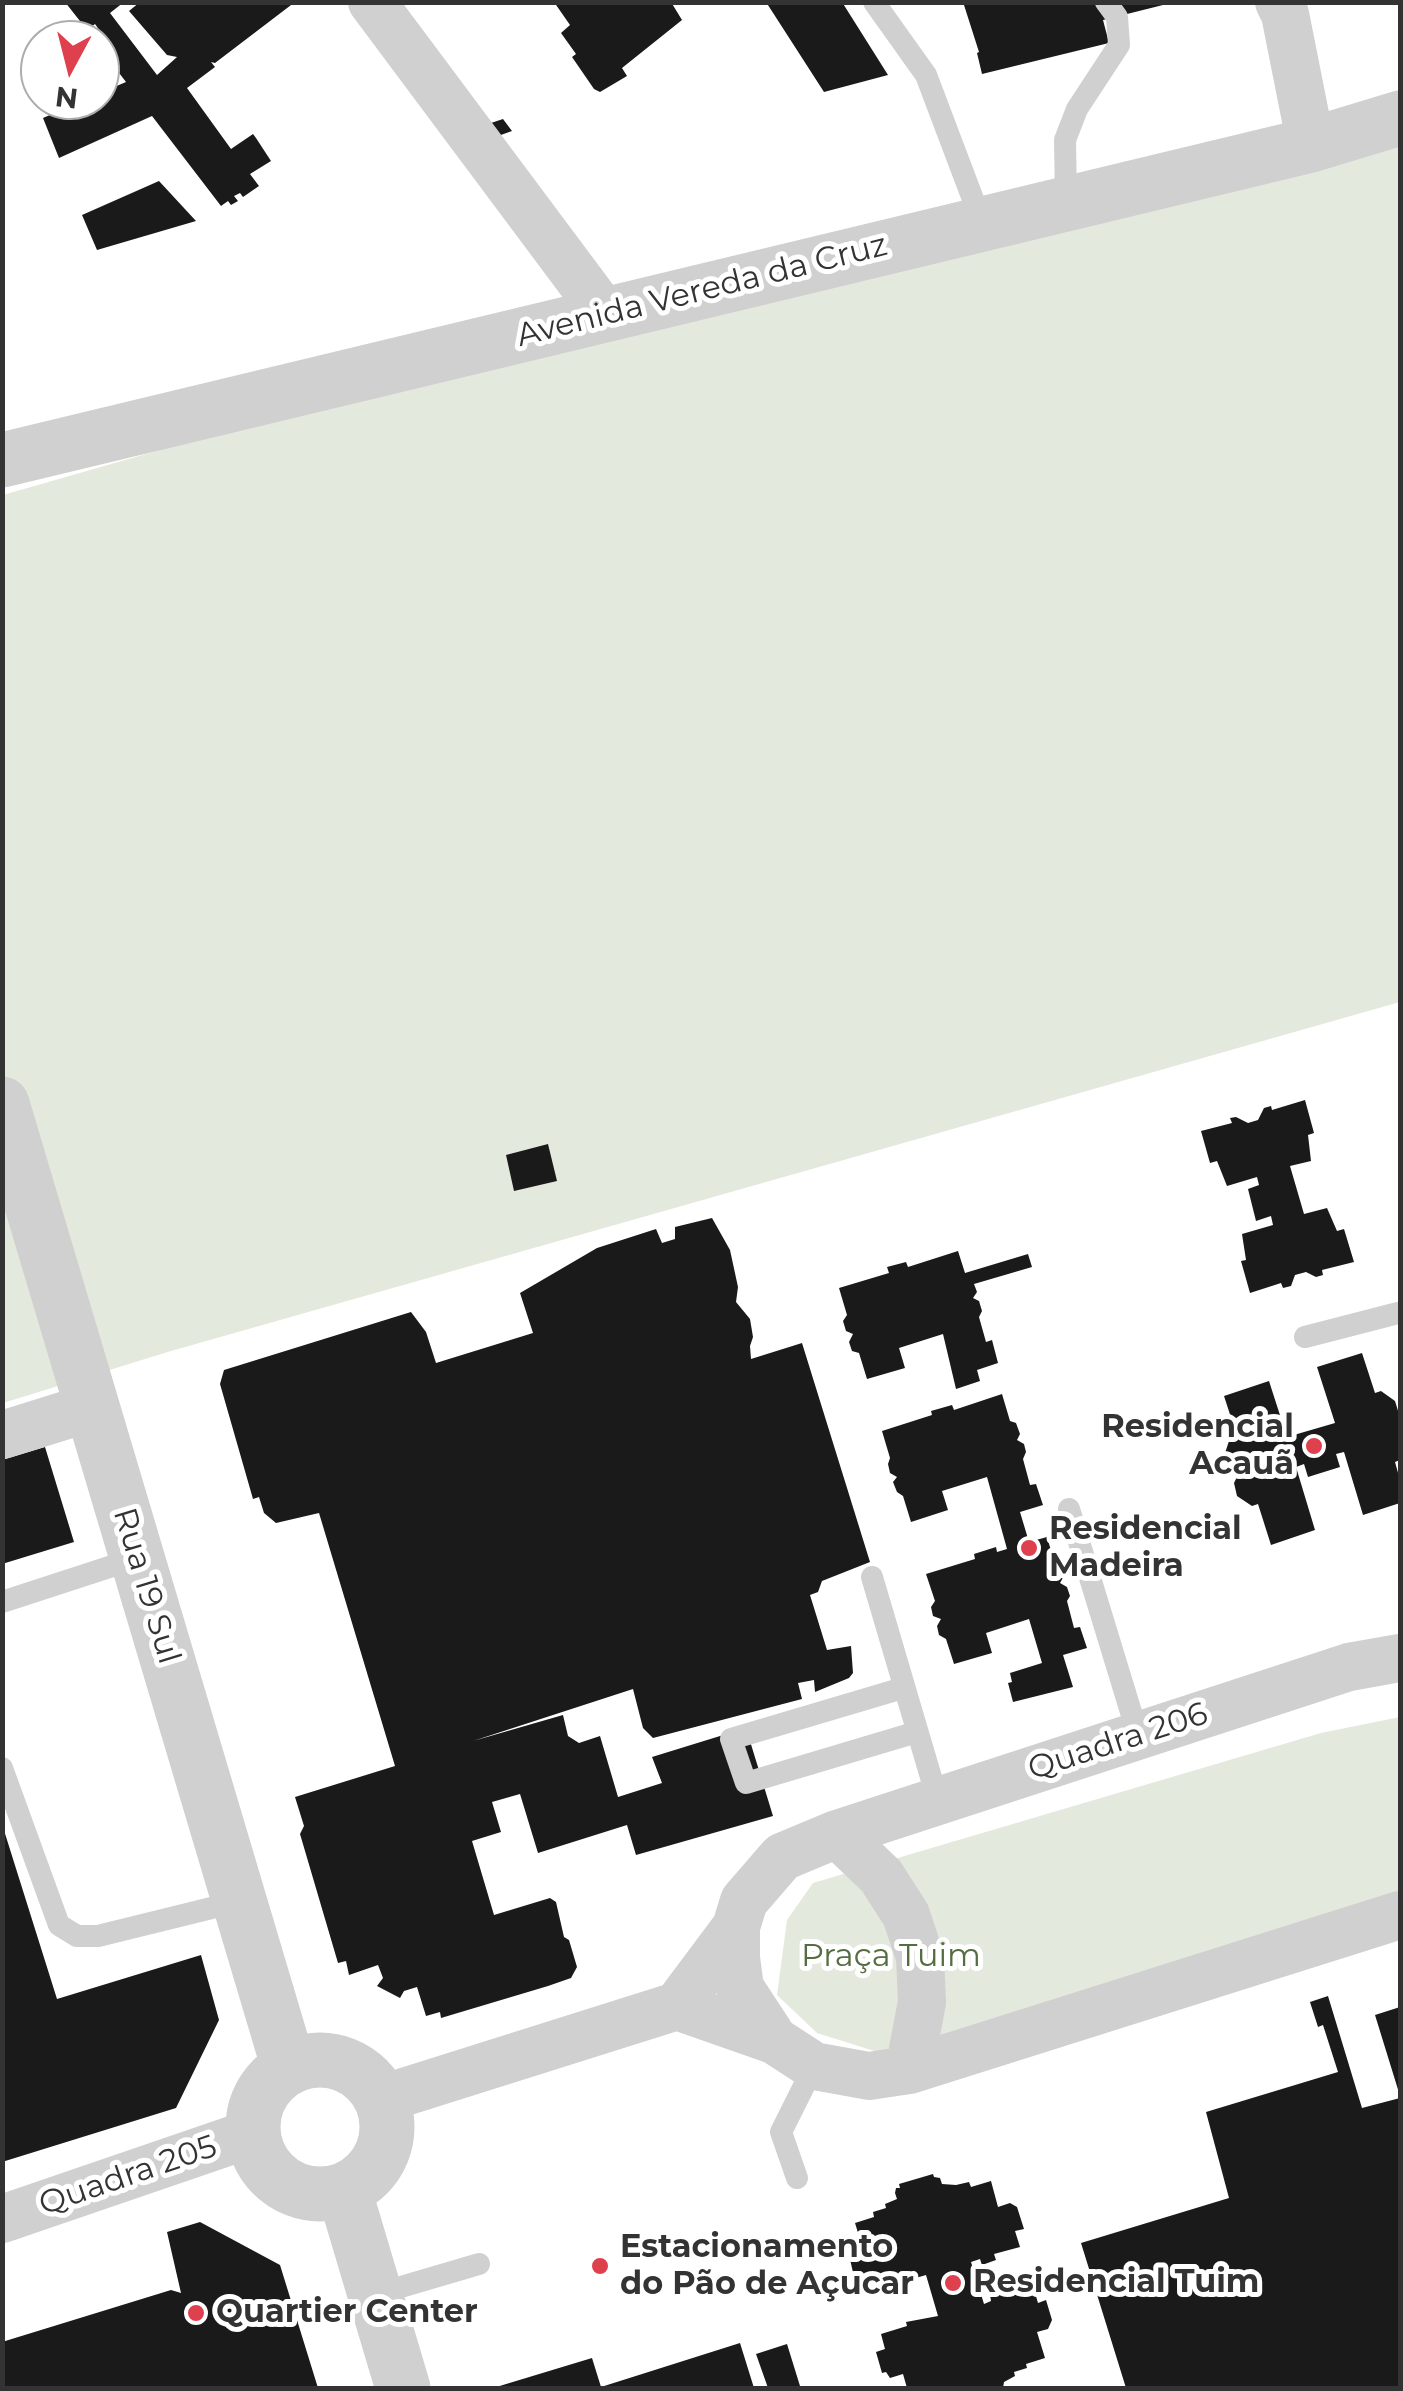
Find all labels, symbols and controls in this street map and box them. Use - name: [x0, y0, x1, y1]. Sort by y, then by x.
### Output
- north arrow: [20, 20, 120, 120]
- text: N: [53, 80, 80, 116]
- street label: Avenida Vereda da Cruz: [513, 226, 891, 356]
- place label: Residencial Acauã: [1101, 1409, 1294, 1484]
- marker: Residencial Acauã: [1303, 1435, 1325, 1457]
- street label: Rua 19 Sul: [104, 1503, 188, 1669]
- place label: Residencial Madeira: [1049, 1511, 1242, 1586]
- marker: Residencial Madeira: [1018, 1537, 1040, 1559]
- street label: Quadra 206: [1023, 1695, 1213, 1789]
- park label: Praça Tuim: [801, 1938, 981, 1976]
- street label: Quadra 205: [34, 2128, 222, 2224]
- place label: Estacionamento do Pão de Açucar: [620, 2229, 914, 2304]
- marker: Estacionamento do Pão de Açucar: [589, 2255, 611, 2277]
- place label: Residencial Tuim: [973, 2264, 1259, 2302]
- marker: Residencial Tuim: [942, 2272, 964, 2294]
- place label: Quartier Center: [216, 2294, 478, 2332]
- marker: Quartier Center: [185, 2302, 207, 2324]

